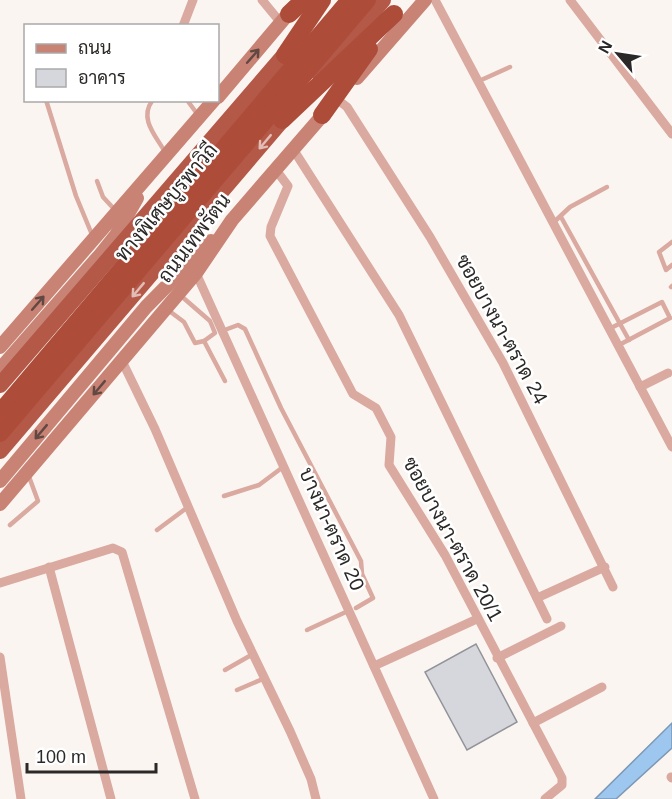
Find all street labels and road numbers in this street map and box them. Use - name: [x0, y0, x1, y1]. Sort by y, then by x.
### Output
- street label: ทางพิเศษบูรพาวิถี: [109, 137, 225, 268]
- street label: ถนนเทพรัตน: [153, 189, 235, 287]
- street label: ซอยบางนา-ตราด 24: [452, 250, 552, 408]
- street label: ซอยบางนา-ตราด 20/1: [399, 453, 507, 625]
- street label: บางนา-ตราด 20: [295, 464, 369, 594]

